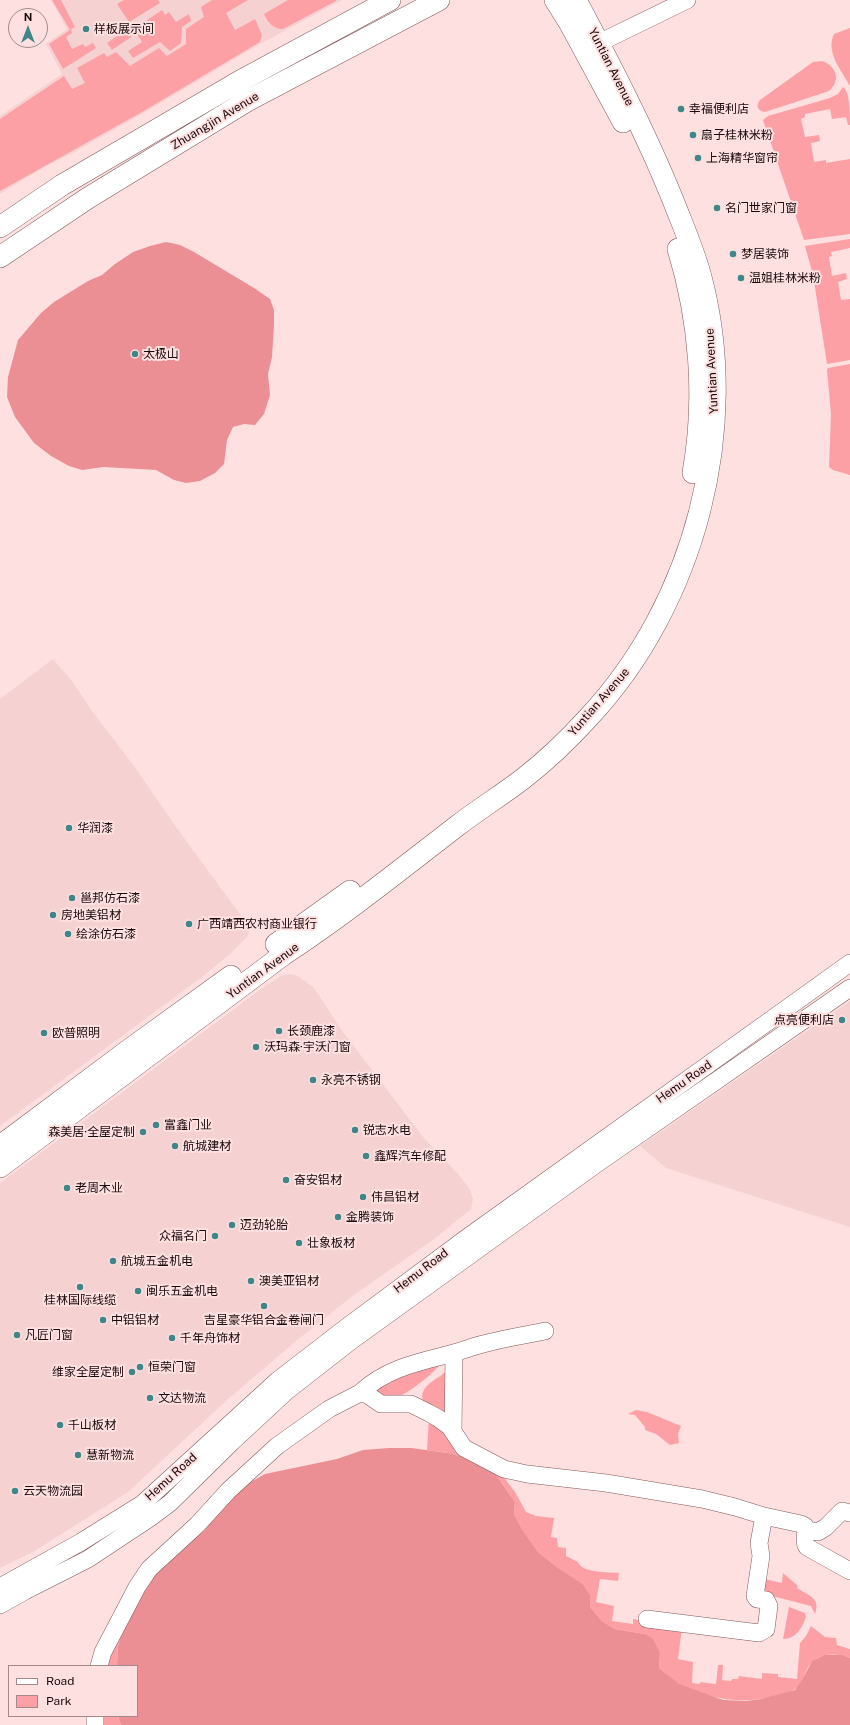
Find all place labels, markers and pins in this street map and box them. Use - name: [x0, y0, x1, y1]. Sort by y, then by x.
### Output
- place label: 样板展示间: [94, 22, 154, 36]
- marker: 样板展示间: [81, 24, 91, 34]
- place label: 幸福便利店: [689, 102, 749, 116]
- marker: 幸福便利店: [676, 104, 686, 114]
- place label: 扇子桂林米粉: [701, 128, 773, 142]
- marker: 扇子桂林米粉: [688, 130, 698, 140]
- place label: 上海精华窗帘: [706, 151, 778, 165]
- marker: 上海精华窗帘: [693, 153, 703, 163]
- place label: 名门世家门窗: [725, 201, 797, 215]
- marker: 名门世家门窗: [712, 203, 722, 213]
- place label: 梦居装饰: [741, 247, 789, 261]
- marker: 梦居装饰: [728, 249, 738, 259]
- place label: 温姐桂林米粉: [749, 271, 821, 285]
- marker: 温姐桂林米粉: [736, 273, 746, 283]
- place label: 太极山: [143, 347, 179, 361]
- marker: 太极山: [130, 349, 140, 359]
- place label: 华润漆: [77, 821, 113, 835]
- marker: 华润漆: [64, 823, 74, 833]
- place label: 邕邦仿石漆: [80, 891, 140, 905]
- marker: 邕邦仿石漆: [67, 893, 77, 903]
- place label: 房地美铝材: [61, 908, 121, 922]
- marker: 房地美铝材: [48, 910, 58, 920]
- place label: 广西靖西农村商业银行: [197, 917, 317, 931]
- marker: 广西靖西农村商业银行: [184, 919, 194, 929]
- place label: 绘涂仿石漆: [76, 927, 136, 941]
- marker: 绘涂仿石漆: [63, 929, 73, 939]
- place label: 点亮便利店: [774, 1013, 834, 1027]
- marker: 点亮便利店: [837, 1015, 847, 1025]
- place label: 长颈鹿漆: [287, 1024, 335, 1038]
- place label: 欧普照明: [52, 1026, 100, 1040]
- marker: 长颈鹿漆: [274, 1026, 284, 1036]
- marker: 欧普照明: [39, 1028, 49, 1038]
- place label: 沃玛森·宇沃门窗: [264, 1040, 351, 1054]
- marker: 沃玛森·宇沃门窗: [251, 1042, 261, 1052]
- place label: 永亮不锈钢: [321, 1073, 381, 1087]
- marker: 永亮不锈钢: [308, 1075, 318, 1085]
- place label: 富鑫门业: [164, 1118, 212, 1132]
- marker: 富鑫门业: [151, 1120, 161, 1130]
- place label: 锐志水电: [363, 1123, 411, 1137]
- place label: 森美居·全屋定制: [48, 1125, 135, 1139]
- marker: 锐志水电: [350, 1125, 360, 1135]
- marker: 森美居·全屋定制: [138, 1127, 148, 1137]
- place label: 航城建材: [183, 1139, 231, 1153]
- marker: 航城建材: [170, 1141, 180, 1151]
- place label: 鑫辉汽车修配: [374, 1149, 446, 1163]
- marker: 鑫辉汽车修配: [361, 1151, 371, 1161]
- place label: 奋安铝材: [294, 1173, 342, 1187]
- marker: 奋安铝材: [281, 1175, 291, 1185]
- place label: 老周木业: [75, 1181, 123, 1195]
- marker: 老周木业: [62, 1183, 72, 1193]
- place label: 伟昌铝材: [371, 1190, 419, 1204]
- marker: 伟昌铝材: [358, 1192, 368, 1202]
- place label: 金腾装饰: [346, 1210, 394, 1224]
- marker: 金腾装饰: [333, 1212, 343, 1222]
- place label: 迈劲轮胎: [240, 1218, 288, 1232]
- marker: 迈劲轮胎: [227, 1220, 237, 1230]
- place label: 众福名门: [159, 1229, 207, 1243]
- marker: 众福名门: [210, 1231, 220, 1241]
- place label: 壮象板材: [307, 1236, 355, 1250]
- marker: 壮象板材: [294, 1238, 304, 1248]
- place label: 航城五金机电: [121, 1254, 193, 1268]
- marker: 航城五金机电: [108, 1256, 118, 1266]
- place label: 澳美亚铝材: [259, 1274, 319, 1288]
- marker: 澳美亚铝材: [246, 1276, 256, 1286]
- marker: 桂林国际线缆: [75, 1282, 85, 1292]
- place label: 闽乐五金机电: [146, 1284, 218, 1298]
- marker: 闽乐五金机电: [133, 1286, 143, 1296]
- place label: 桂林国际线缆: [44, 1293, 116, 1307]
- marker: 吉星豪华铝合金卷闸门: [259, 1301, 269, 1311]
- place label: 中铝铝材: [111, 1313, 159, 1327]
- place label: 吉星豪华铝合金卷闸门: [204, 1313, 324, 1327]
- marker: 中铝铝材: [98, 1315, 108, 1325]
- place label: 凡匠门窗: [25, 1328, 73, 1342]
- marker: 凡匠门窗: [12, 1330, 22, 1340]
- place label: 千年舟饰材: [180, 1331, 240, 1345]
- marker: 千年舟饰材: [167, 1333, 177, 1343]
- place label: 恒荣门窗: [148, 1360, 196, 1374]
- marker: 恒荣门窗: [135, 1362, 145, 1372]
- place label: 维家全屋定制: [52, 1365, 124, 1379]
- marker: 维家全屋定制: [127, 1367, 137, 1377]
- place label: 文达物流: [158, 1391, 206, 1405]
- marker: 文达物流: [145, 1393, 155, 1403]
- place label: 千山板材: [68, 1418, 116, 1432]
- marker: 千山板材: [55, 1420, 65, 1430]
- place label: 慧新物流: [86, 1448, 134, 1462]
- marker: 慧新物流: [73, 1450, 83, 1460]
- place label: 云天物流园: [23, 1484, 83, 1498]
- marker: 云天物流园: [10, 1486, 20, 1496]

